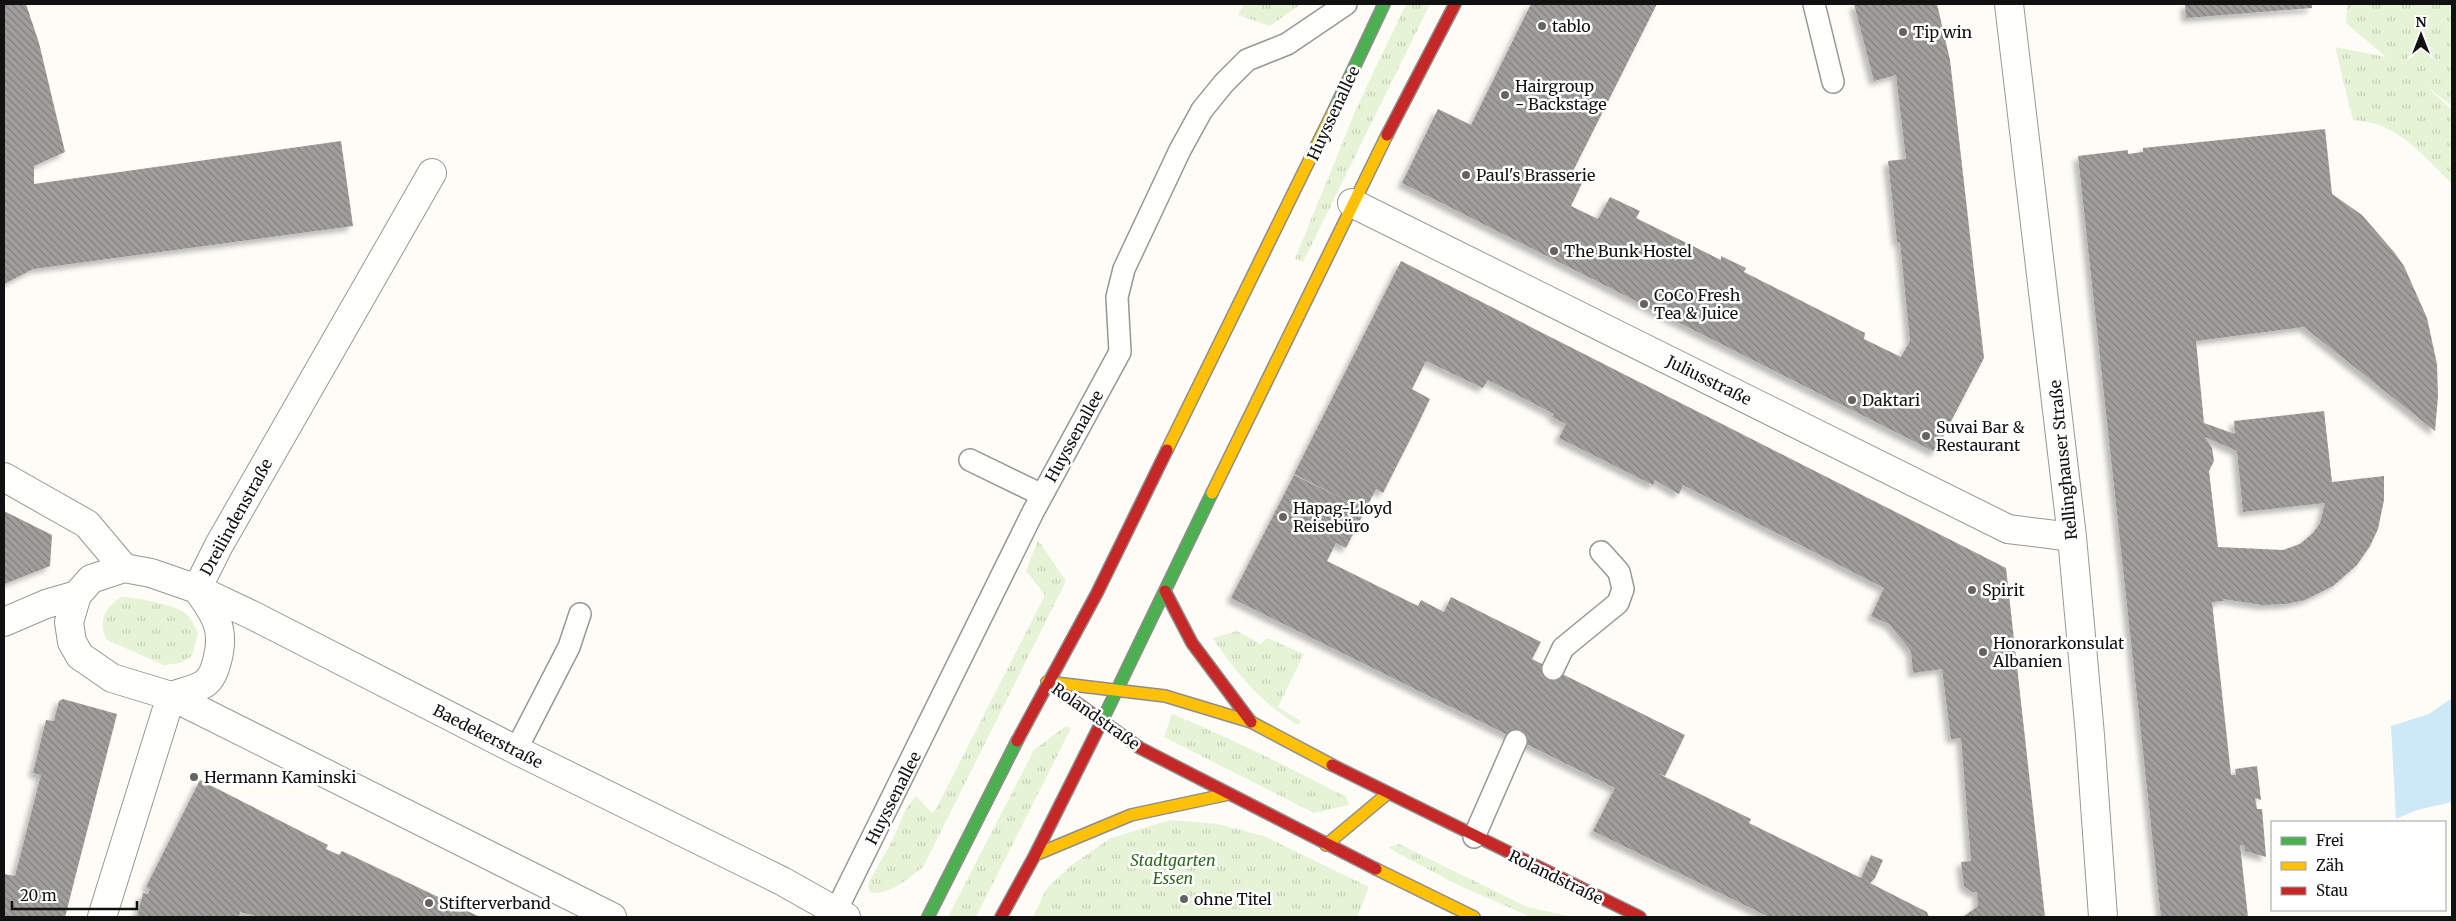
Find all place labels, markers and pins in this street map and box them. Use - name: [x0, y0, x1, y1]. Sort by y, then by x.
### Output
- place label: tablo: [1552, 16, 1591, 36]
- marker: tablo: [1536, 20, 1548, 32]
- place label: Tip win: [1913, 22, 1973, 42]
- marker: Tip win: [1897, 26, 1909, 38]
- place label: Hairgroup - Backstage: [1515, 76, 1607, 114]
- marker: Hairgroup - Backstage: [1499, 89, 1511, 101]
- place label: Paul's Brasserie: [1476, 165, 1595, 185]
- marker: Paul's Brasserie: [1460, 169, 1472, 181]
- place label: The Bunk Hostel: [1564, 241, 1692, 261]
- marker: The Bunk Hostel: [1548, 245, 1560, 257]
- place label: CoCo Fresh Tea & Juice: [1654, 285, 1741, 323]
- marker: CoCo Fresh Tea & Juice: [1638, 298, 1650, 310]
- place label: Daktari: [1862, 390, 1920, 410]
- marker: Daktari: [1846, 394, 1858, 406]
- place label: Suvai Bar & Restaurant: [1936, 417, 2025, 455]
- marker: Suvai Bar & Restaurant: [1920, 430, 1932, 442]
- place label: Hapag-Lloyd Reisebüro: [1293, 498, 1392, 536]
- marker: Hapag-Lloyd Reisebüro: [1277, 511, 1289, 523]
- place label: Spirit: [1982, 580, 2025, 600]
- marker: Spirit: [1966, 584, 1978, 596]
- place label: Honorarkonsulat Albanien: [1992, 633, 2125, 671]
- marker: Honorarkonsulat Albanien: [1977, 646, 1989, 658]
- place label: Hermann Kaminski: [204, 767, 356, 787]
- marker: Hermann Kaminski: [188, 771, 200, 783]
- place label: ohne Titel: [1194, 889, 1272, 909]
- place label: Stifterverband: [439, 893, 551, 913]
- marker: ohne Titel: [1178, 893, 1190, 905]
- marker: Stifterverband: [423, 897, 435, 909]

